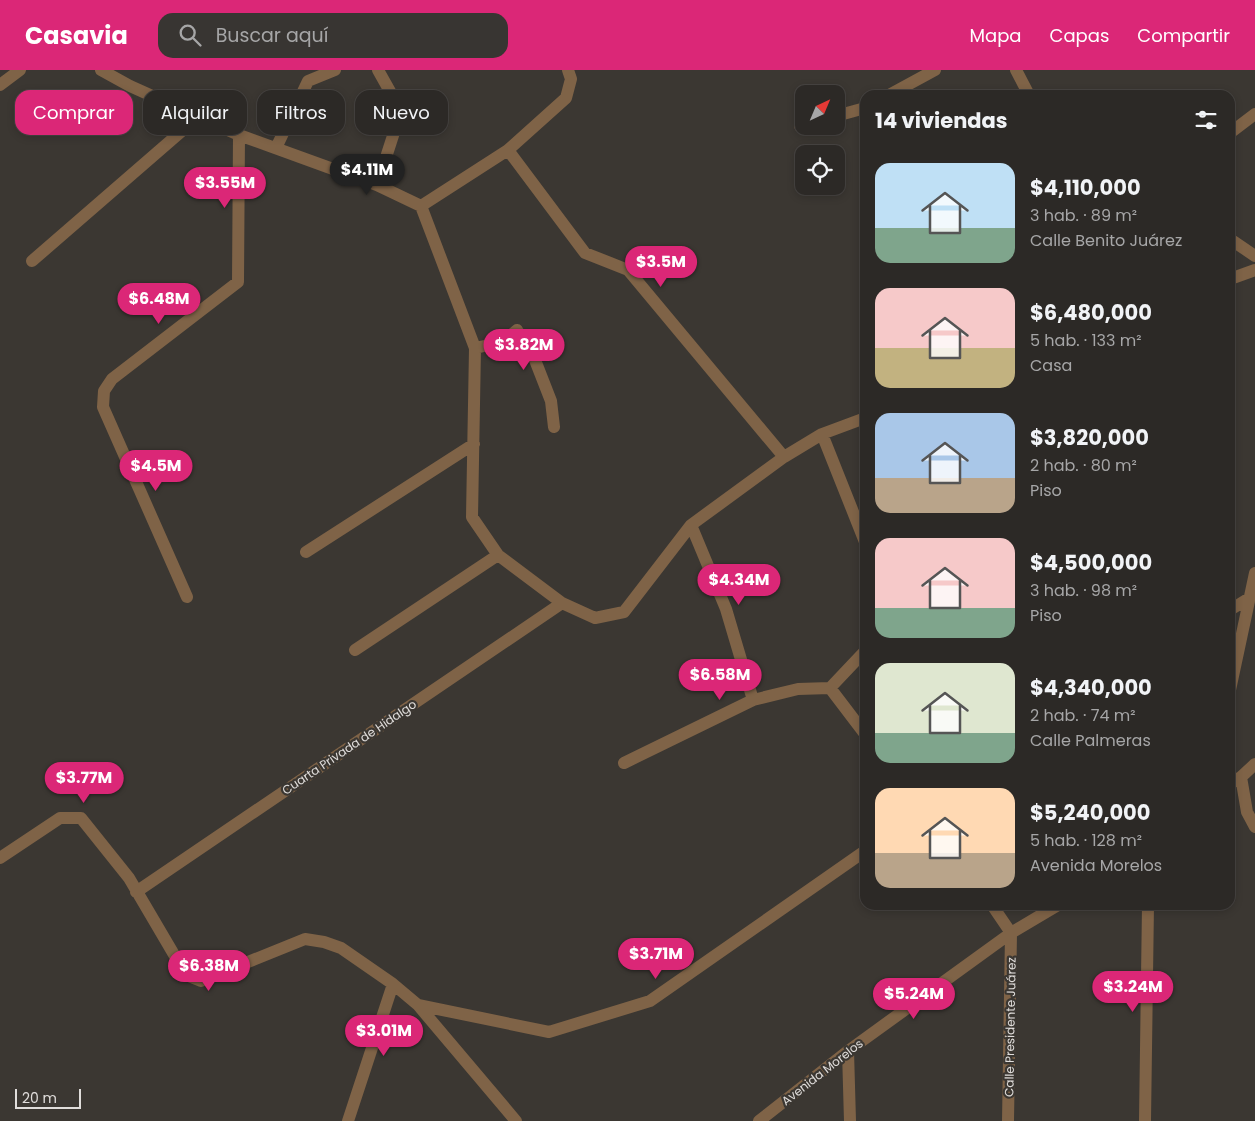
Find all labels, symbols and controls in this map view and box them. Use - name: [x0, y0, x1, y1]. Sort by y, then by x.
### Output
- search box: [158, 13, 508, 58]
- text: Casavia: [25, 19, 128, 52]
- icon: search: [176, 21, 204, 49]
- text: Buscar aquí: [216, 22, 328, 49]
- text: Mapa: [969, 23, 1022, 48]
- text: Capas: [1050, 23, 1109, 48]
- text: Compartir: [1137, 23, 1230, 48]
- north arrow: [795, 85, 845, 135]
- map controls: [795, 85, 845, 195]
- chip: Comprar: [15, 90, 133, 135]
- chip: Alquilar: [143, 90, 247, 135]
- chip: Filtros: [257, 90, 345, 135]
- chip: Nuevo: [355, 90, 448, 135]
- text: 14 viviendas: [875, 106, 1008, 135]
- icon: filters: [1192, 106, 1220, 134]
- button: locate: [795, 145, 845, 195]
- pin: $4.11M: [326, 154, 408, 196]
- text: $4.11M: [341, 158, 393, 181]
- pin: $3.55M: [184, 166, 266, 209]
- text: $3.55M: [195, 171, 255, 194]
- text: $4,110,000: [1030, 173, 1141, 202]
- icon: home: [915, 183, 975, 243]
- text: 3 hab. · 89 m²: [1030, 204, 1137, 227]
- text: Calle Benito Juárez: [1030, 229, 1182, 252]
- pin: $3.5M: [626, 246, 696, 288]
- text: $3.5M: [636, 250, 686, 273]
- pin: $6.48M: [118, 282, 200, 325]
- text: $6.48M: [128, 287, 190, 310]
- text: $6,480,000: [1030, 298, 1152, 327]
- icon: home: [915, 308, 975, 368]
- pin: $3.82M: [483, 328, 565, 371]
- text: 5 hab. · 133 m²: [1030, 329, 1142, 352]
- text: $3.82M: [495, 333, 553, 356]
- text: Casa: [1030, 354, 1072, 377]
- text: $3,820,000: [1030, 423, 1149, 452]
- icon: home: [915, 433, 975, 493]
- pin: $4.5M: [121, 450, 191, 492]
- text: $4.5M: [131, 454, 181, 477]
- text: 2 hab. · 80 m²: [1030, 454, 1137, 477]
- text: Piso: [1030, 479, 1062, 502]
- text: $4,500,000: [1030, 548, 1152, 577]
- icon: home: [915, 558, 975, 618]
- pin: $4.34M: [698, 564, 780, 606]
- text: $4.34M: [708, 568, 770, 591]
- text: 3 hab. · 98 m²: [1030, 579, 1137, 602]
- text: Piso: [1030, 604, 1062, 627]
- pin: $6.58M: [679, 658, 761, 701]
- text: $6.58M: [690, 663, 750, 686]
- text: $4,340,000: [1030, 673, 1152, 702]
- icon: home: [915, 683, 975, 743]
- street label: Cuarta Privada de Hidalgo: [278, 695, 420, 798]
- text: 2 hab. · 74 m²: [1030, 704, 1135, 727]
- text: Calle Palmeras: [1030, 729, 1151, 752]
- pin: $3.77M: [43, 762, 125, 804]
- text: $3.77M: [56, 766, 112, 789]
- text: $5,240,000: [1030, 798, 1151, 827]
- icon: home: [915, 808, 975, 868]
- text: 5 hab. · 128 m²: [1030, 829, 1142, 852]
- text: Avenida Morelos: [1030, 854, 1162, 877]
- pin: $3.71M: [615, 938, 697, 980]
- text: $3.71M: [629, 942, 683, 965]
- pin: $6.38M: [168, 950, 250, 992]
- text: $6.38M: [179, 954, 239, 977]
- street label: Calle Presidente Juárez: [1000, 957, 1020, 1097]
- pin: $3.24M: [1092, 970, 1174, 1013]
- text: $3.24M: [1103, 975, 1163, 998]
- pin: $5.24M: [873, 978, 955, 1020]
- text: $5.24M: [884, 982, 944, 1005]
- pin: $3.01M: [343, 1014, 425, 1057]
- text: $3.01M: [356, 1019, 412, 1042]
- street label: Avenida Morelos: [778, 1035, 866, 1109]
- scale bar: [15, 1086, 81, 1109]
- text: 20 m: [22, 1088, 57, 1108]

